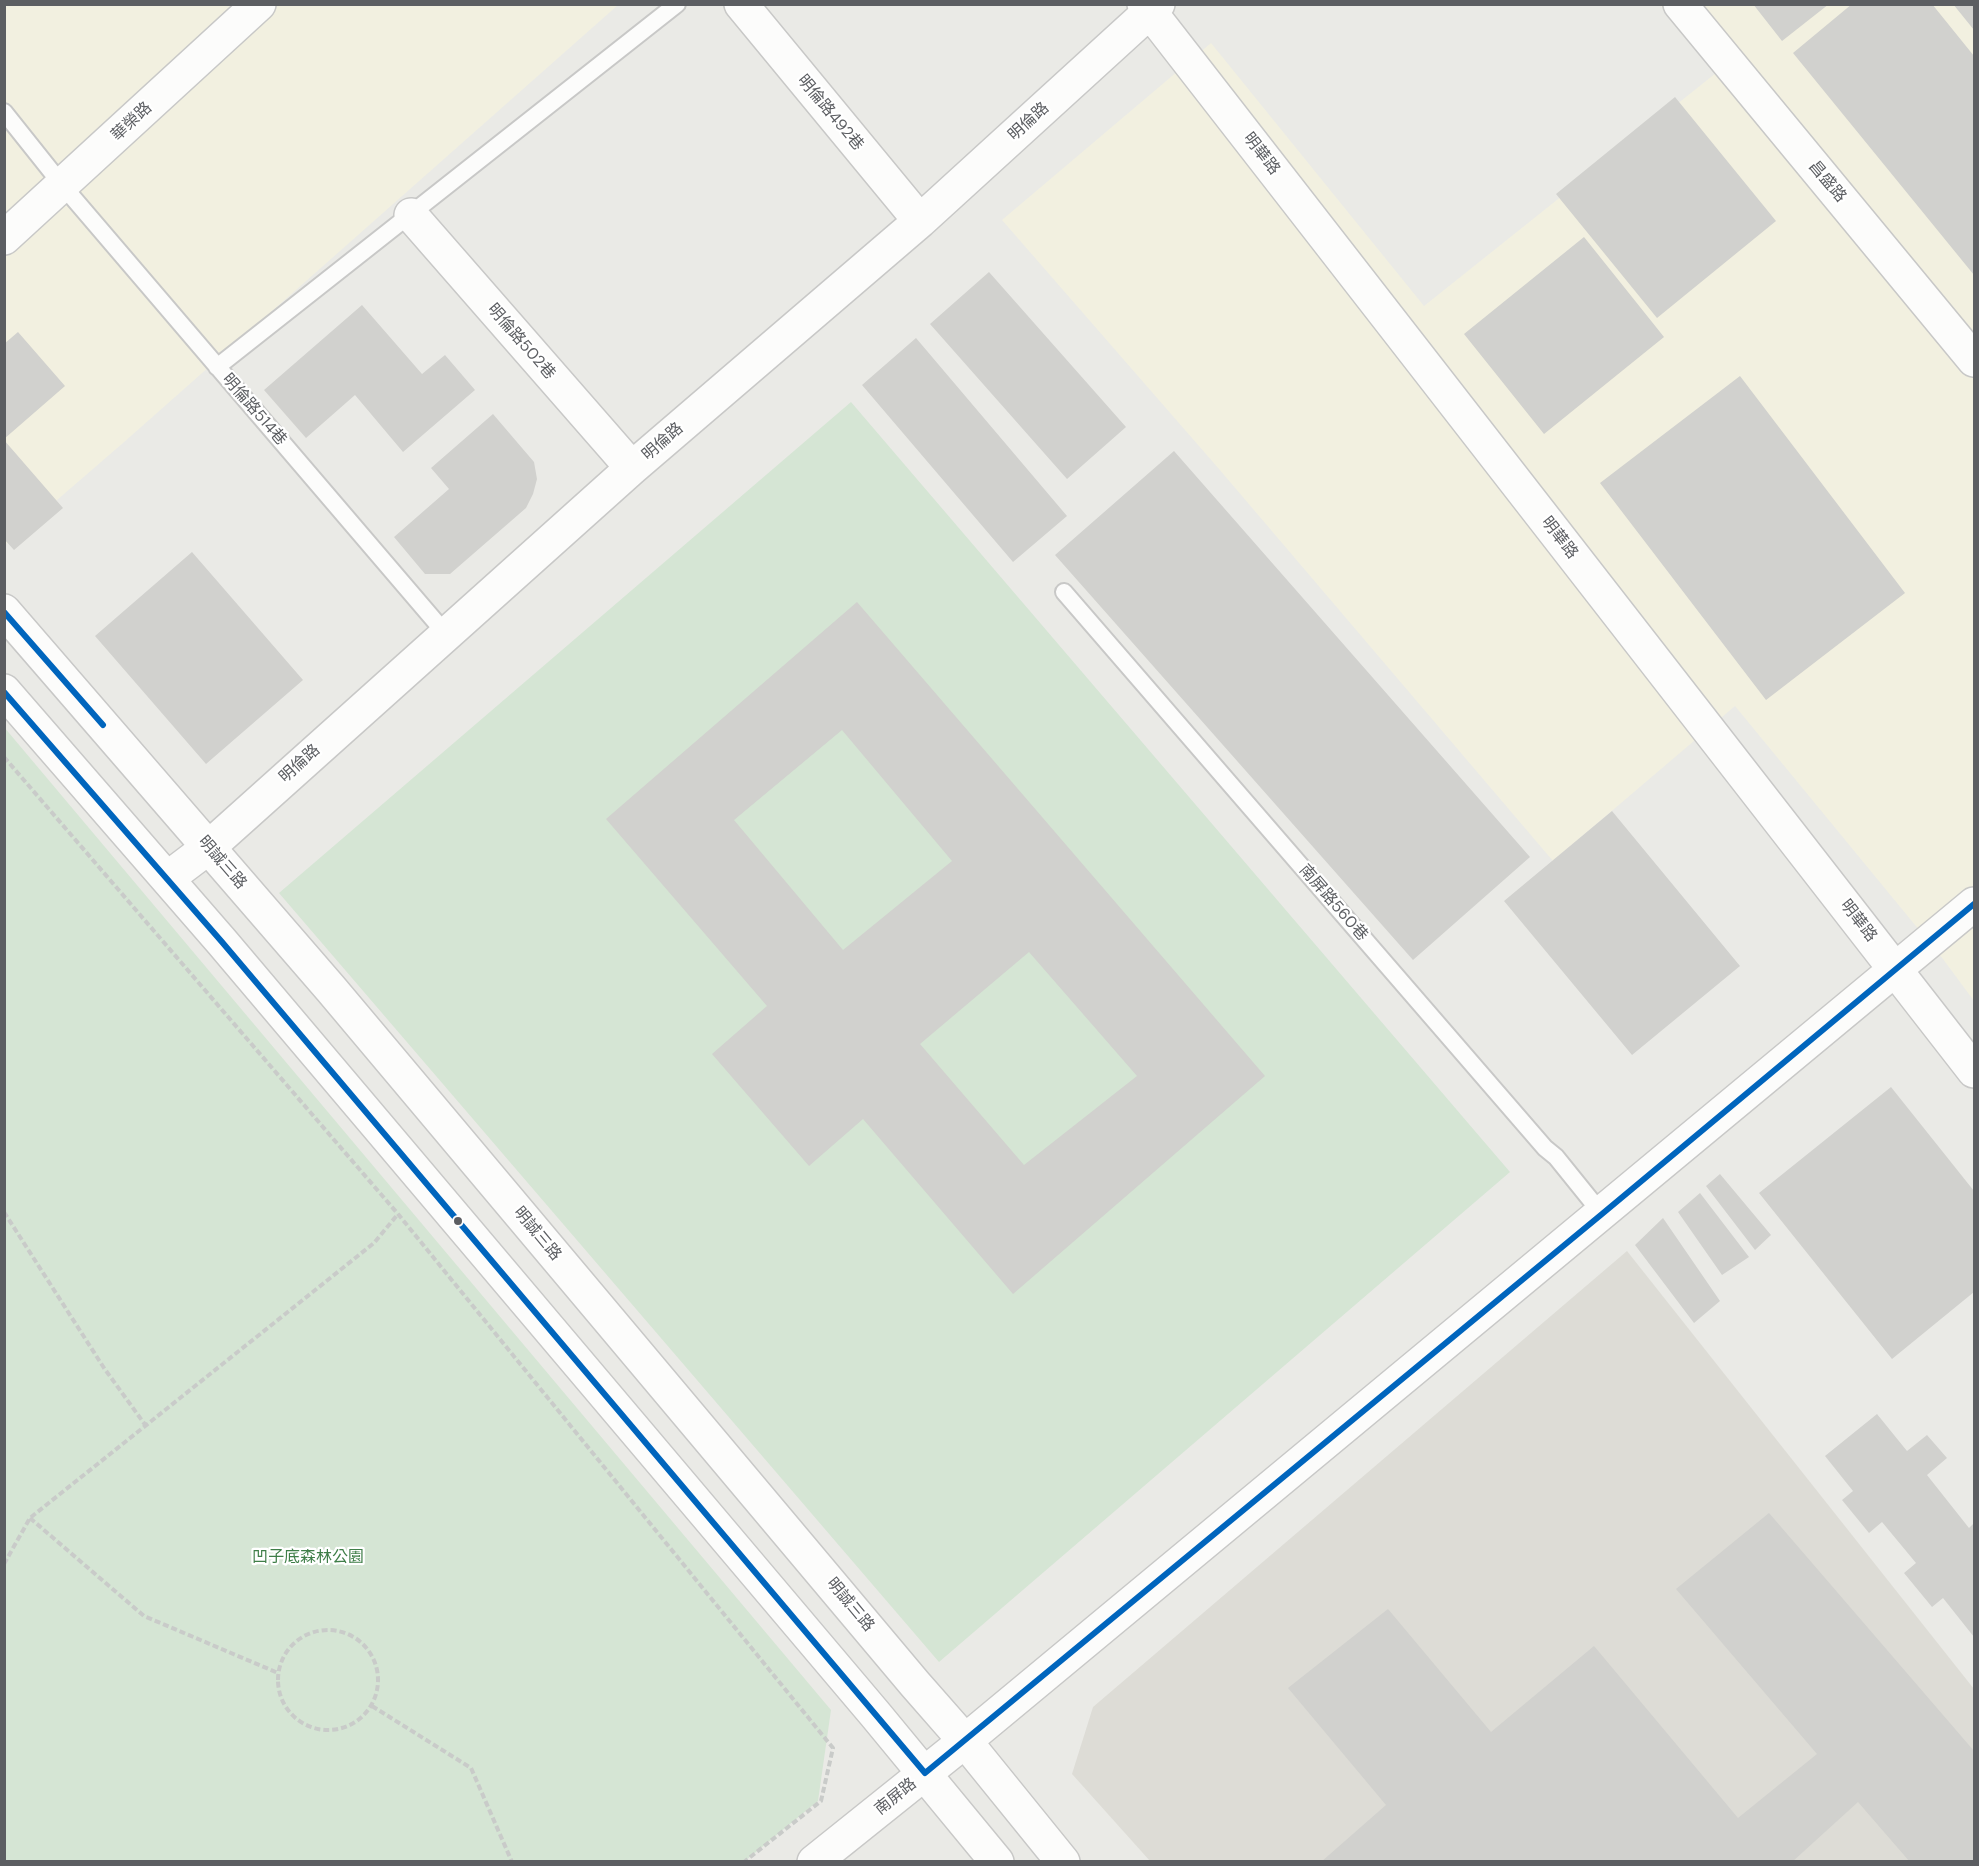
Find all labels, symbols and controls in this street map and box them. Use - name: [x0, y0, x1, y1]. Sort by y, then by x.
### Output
- street label: 明倫路492巷: [793, 71, 867, 155]
- street label: 華榮路: [108, 99, 156, 145]
- street label: 明倫路: [1005, 99, 1053, 145]
- street label: 明華路: [1239, 129, 1283, 179]
- street label: 昌盛路: [1804, 157, 1850, 207]
- street label: 明倫路502巷: [483, 300, 559, 384]
- street label: 明倫路514巷: [218, 370, 290, 450]
- street label: 明倫路: [639, 419, 687, 465]
- street label: 明華路: [1537, 513, 1581, 563]
- street label: 明倫路: [276, 741, 324, 787]
- street label: 明誠三路: [194, 833, 250, 893]
- street label: 南屏路560巷: [1295, 861, 1371, 945]
- street label: 明華路: [1836, 896, 1880, 946]
- street label: 明誠三路: [509, 1203, 565, 1265]
- unlabelled marker: [452, 1215, 464, 1227]
- park label: 凹子底森林公園: [252, 1548, 364, 1568]
- street label: 明誠三路: [822, 1574, 878, 1636]
- street label: 南屏路: [871, 1774, 921, 1820]

